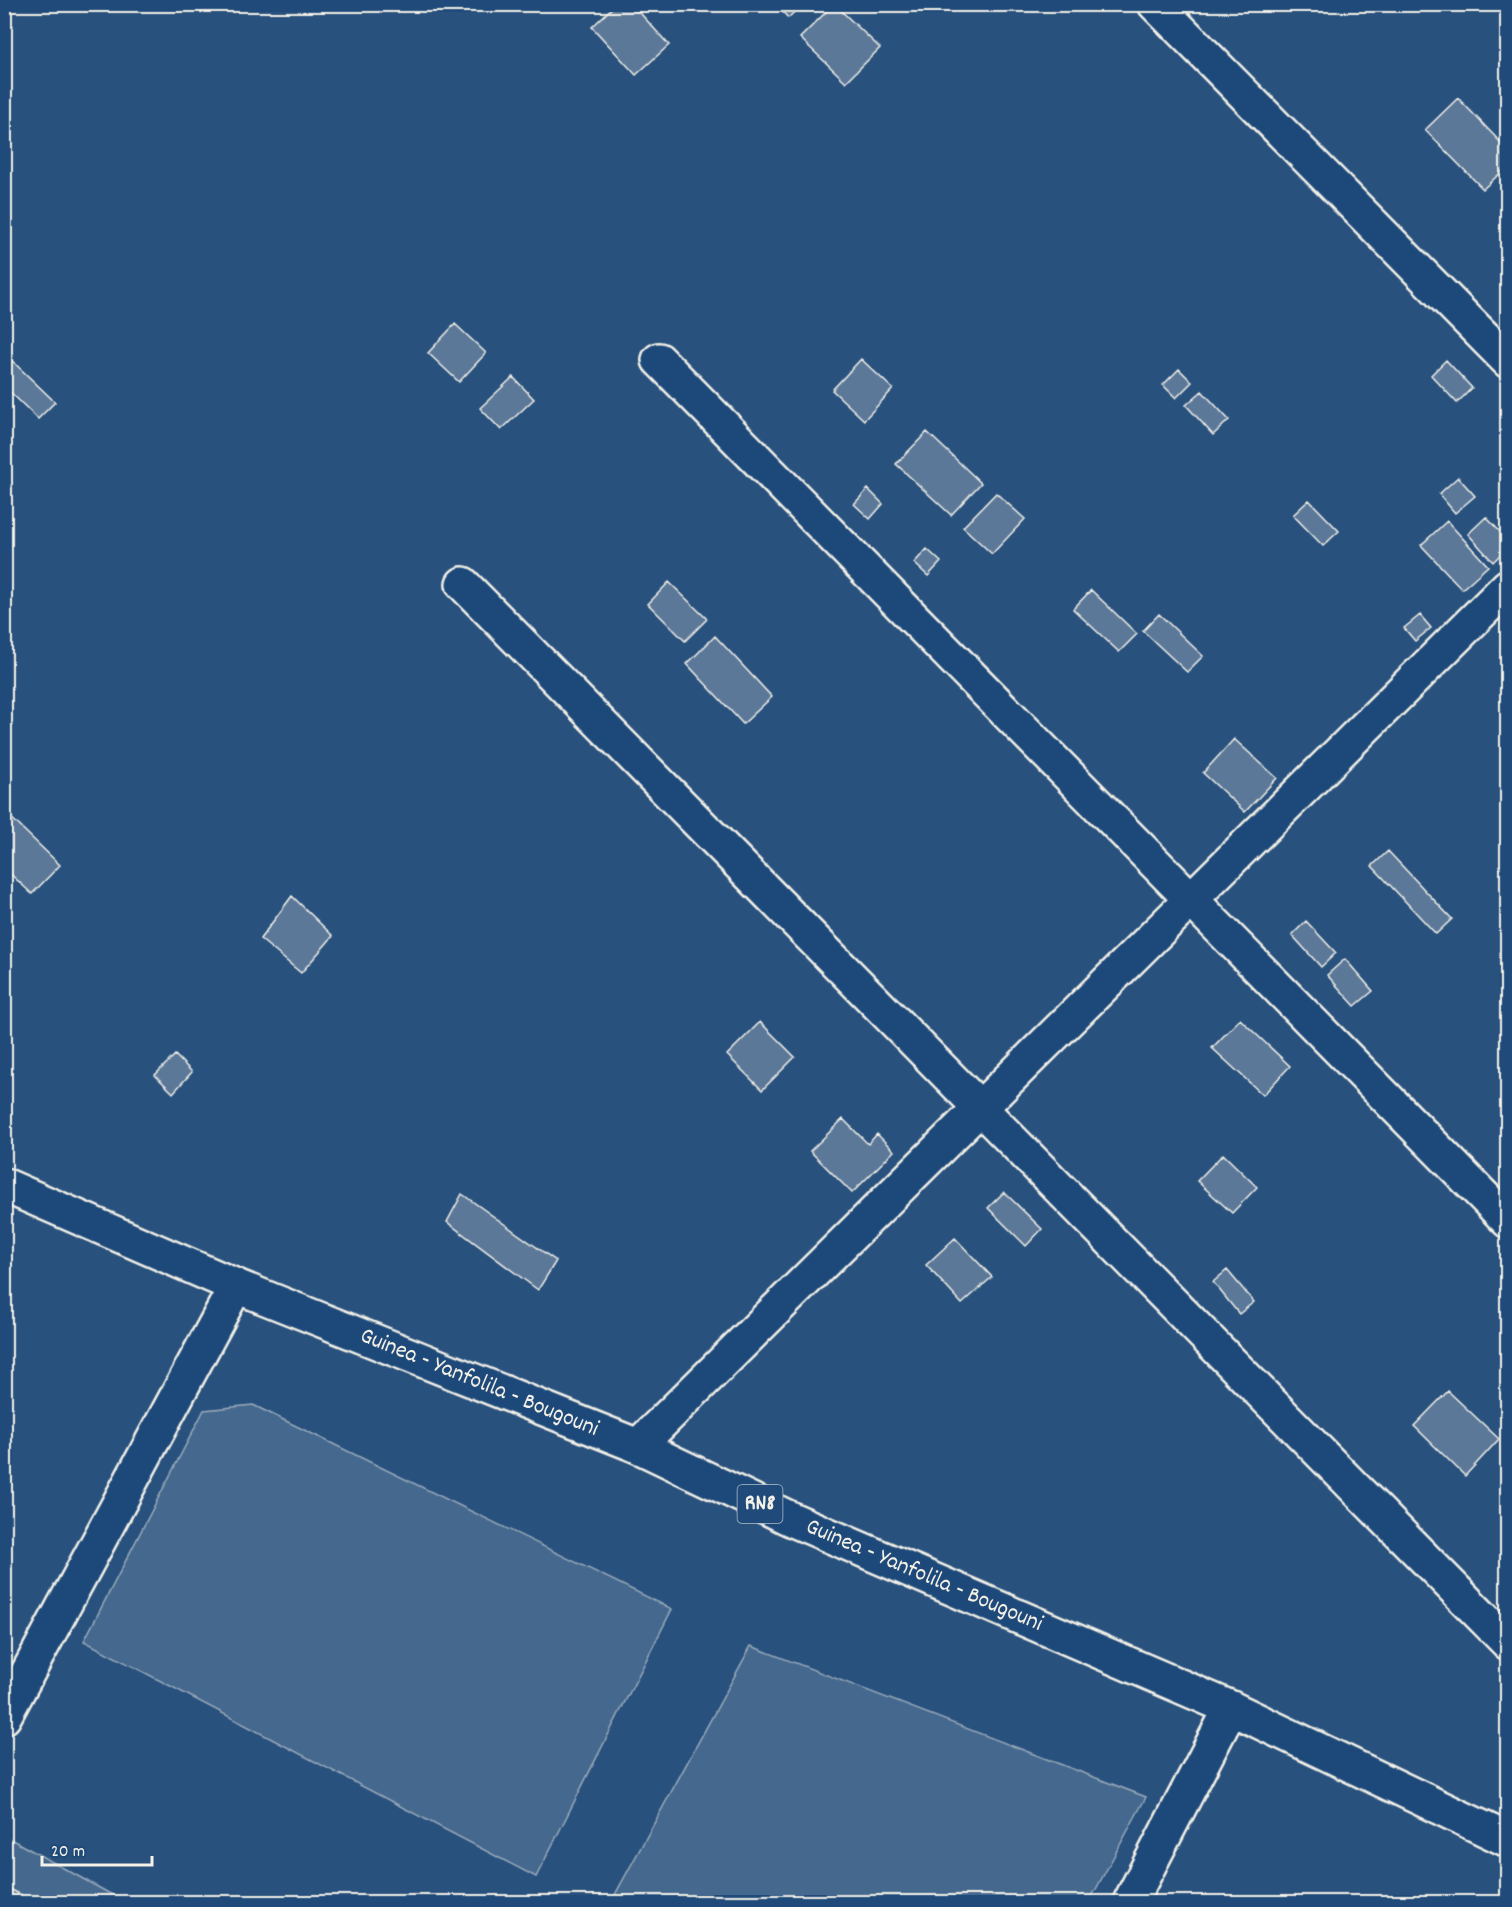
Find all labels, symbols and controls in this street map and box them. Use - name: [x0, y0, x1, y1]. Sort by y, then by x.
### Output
- street label: Guinea - Yanfolila - Bougouni: [354, 1319, 604, 1447]
- road number: RN8: [738, 1485, 783, 1523]
- street label: Guinea - Yanfolila - Bougouni: [800, 1511, 1048, 1641]
- scale bar: [42, 1829, 152, 1867]
- text: 20 m: [51, 1840, 85, 1865]

